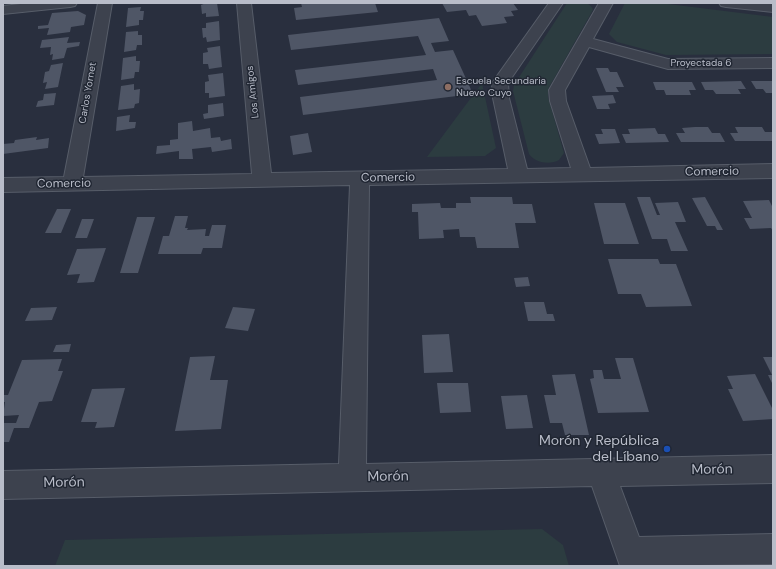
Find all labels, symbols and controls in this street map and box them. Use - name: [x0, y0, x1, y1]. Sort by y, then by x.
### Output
- street label: Proyectada 6: [670, 57, 732, 69]
- street label: Carlos Yornet: [77, 61, 99, 125]
- street label: Los Amigos: [244, 65, 262, 119]
- place label: Escuela Secundaria Nuevo Cuyo: [456, 75, 546, 98]
- marker: Escuela Secundaria Nuevo Cuyo: [443, 82, 453, 92]
- street label: Comercio: [685, 164, 739, 180]
- street label: Comercio: [361, 170, 415, 186]
- street label: Comercio: [37, 176, 91, 192]
- place label: Morón y República del Líbano: [539, 433, 659, 466]
- marker: Morón y República del Líbano: [662, 444, 672, 454]
- street label: Morón: [691, 461, 733, 479]
- street label: Morón: [367, 468, 409, 486]
- street label: Morón: [43, 474, 85, 492]

